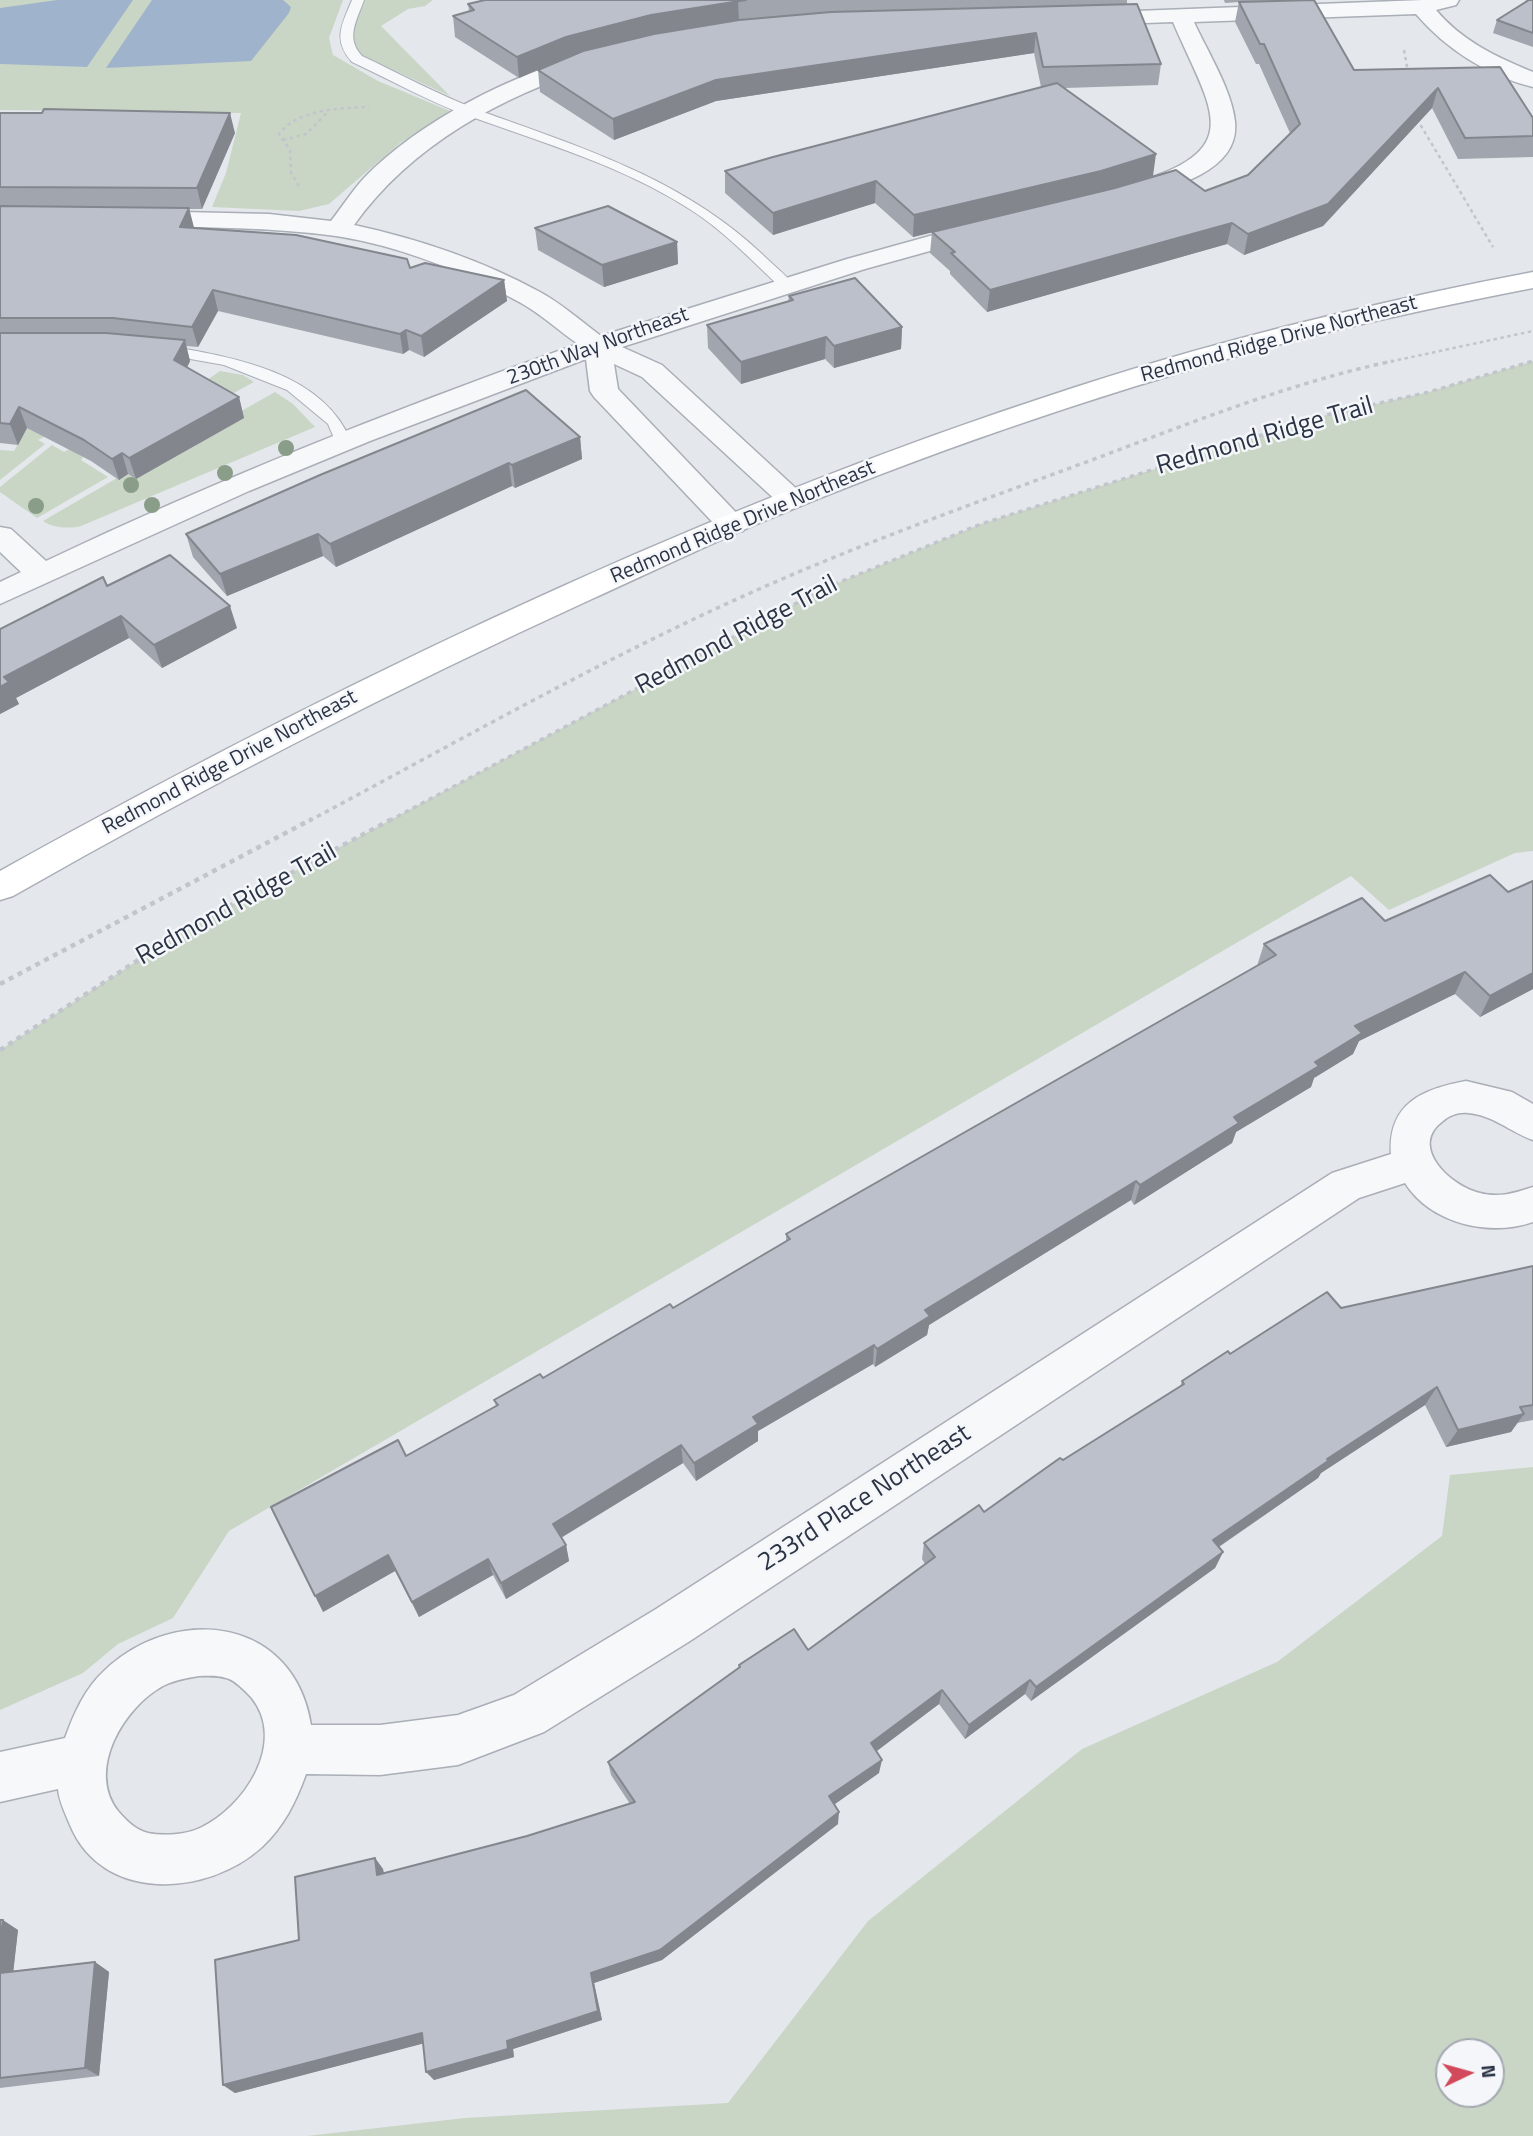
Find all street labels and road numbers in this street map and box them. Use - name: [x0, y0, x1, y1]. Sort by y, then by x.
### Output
- street label: Redmond Ridge Drive Northeast: [1138, 291, 1420, 389]
- street label: 230th Way Northeast: [504, 302, 692, 392]
- street label: Redmond Ridge Trail: [1153, 391, 1377, 483]
- street label: Redmond Ridge Drive Northeast: [607, 456, 879, 590]
- street label: Redmond Ridge Trail: [631, 570, 843, 702]
- street label: Redmond Ridge Drive Northeast: [98, 685, 362, 841]
- street label: Redmond Ridge Trail: [131, 837, 343, 973]
- street label: 233rd Place Northeast: [753, 1419, 977, 1579]

